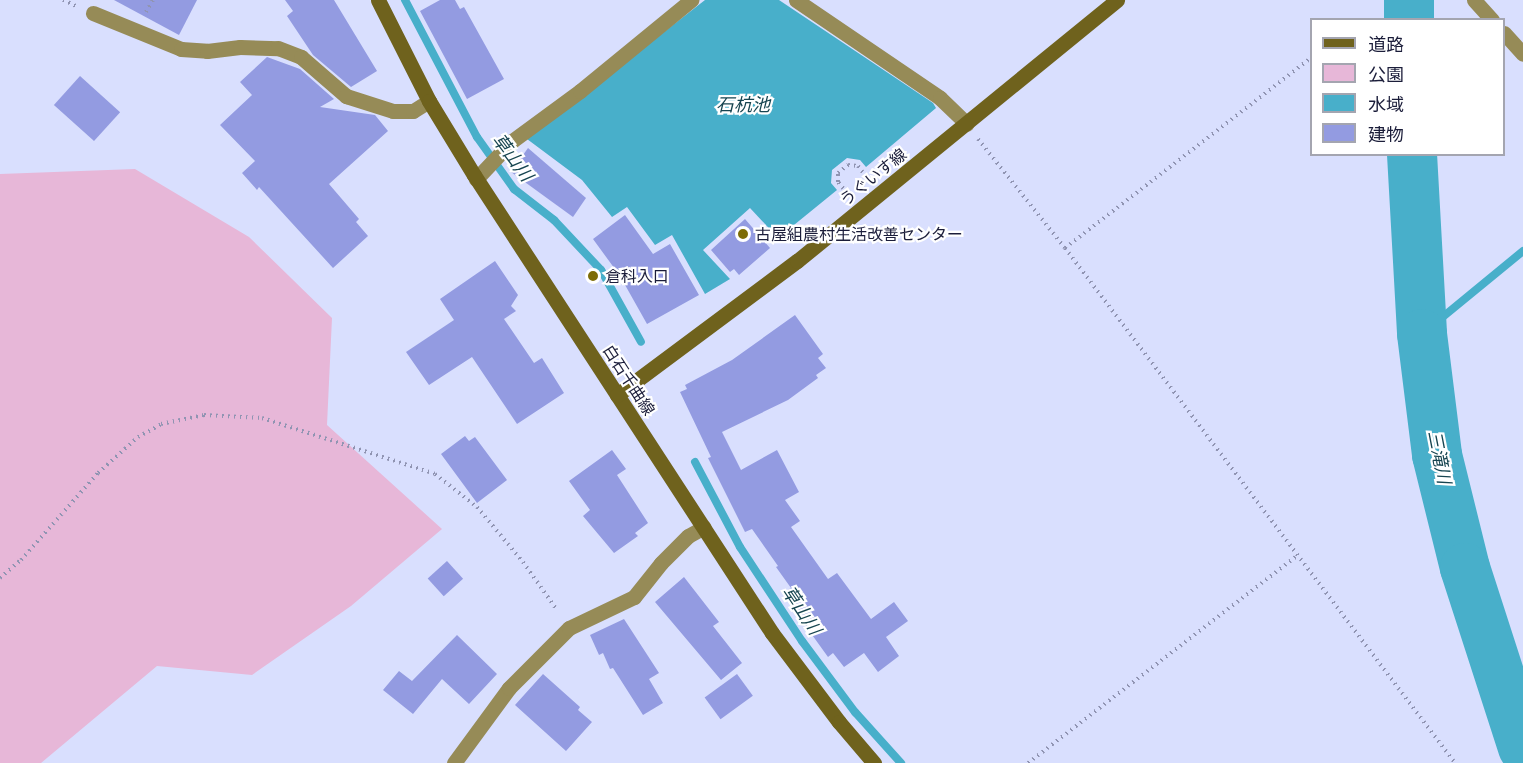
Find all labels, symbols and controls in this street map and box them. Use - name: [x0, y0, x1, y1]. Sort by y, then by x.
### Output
- legend: [1310, 18, 1505, 156]
- text: 道路: [1368, 33, 1404, 55]
- text: 公園: [1368, 63, 1404, 85]
- water label: 石杭池: [716, 93, 770, 115]
- text: 水域: [1368, 93, 1404, 115]
- text: 建物: [1368, 123, 1404, 145]
- water label: 草山川: [488, 129, 538, 185]
- street label: うぐいす線: [836, 144, 910, 210]
- place label: 古屋組農村生活改善センター: [755, 224, 963, 244]
- marker: 古屋組農村生活改善センター: [736, 227, 750, 241]
- place label: 倉科入口: [605, 266, 669, 286]
- marker: 倉科入口: [586, 269, 600, 283]
- street label: 白石千曲線: [599, 341, 659, 419]
- water label: 三滝川: [1424, 428, 1456, 486]
- water label: 草山川: [778, 582, 826, 638]

